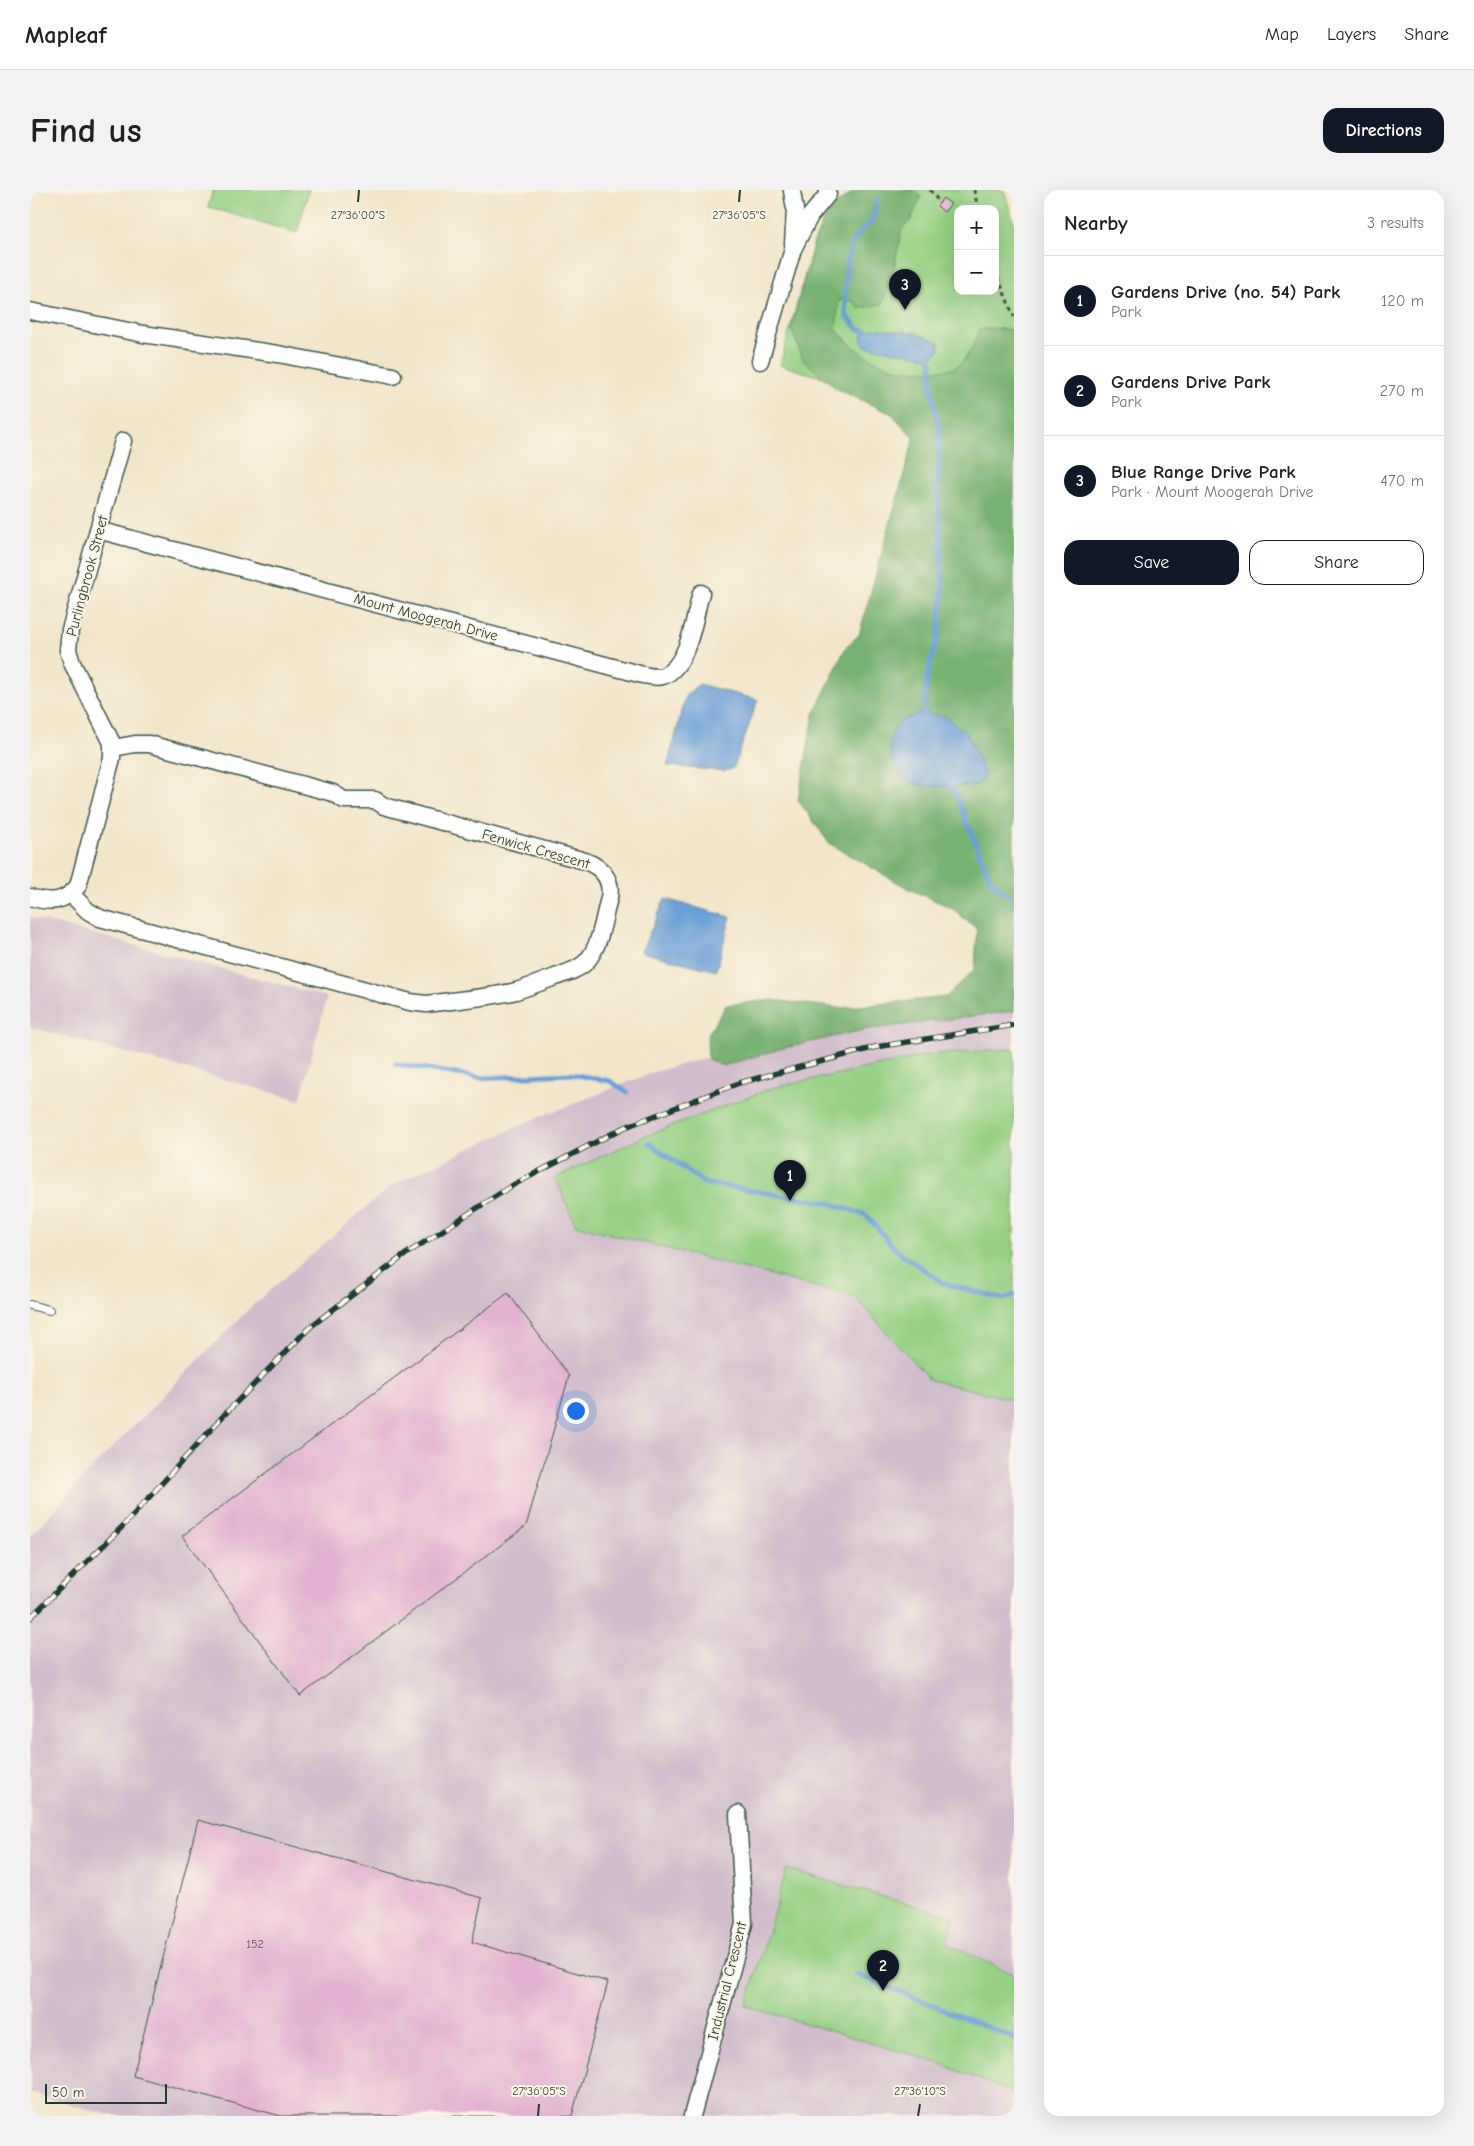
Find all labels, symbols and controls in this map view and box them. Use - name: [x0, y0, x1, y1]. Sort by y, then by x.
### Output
- text: Mapleaf: [25, 21, 106, 49]
- text: Map: [1265, 24, 1299, 45]
- text: Layers: [1327, 24, 1376, 45]
- text: Share: [1404, 24, 1449, 45]
- button: Directions: [1323, 108, 1444, 153]
- text: Find us: [30, 110, 142, 151]
- map controls: [954, 205, 999, 295]
- button: +: [954, 205, 999, 250]
- text: 27°36'00"S: [331, 208, 386, 222]
- text: 27°36'05"S: [712, 208, 766, 222]
- text: Nearby: [1064, 211, 1128, 235]
- text: 3 results: [1367, 214, 1424, 232]
- button: −: [954, 250, 999, 295]
- pin: 3: [889, 269, 921, 310]
- text: Gardens Drive (no. 54) Park: [1111, 281, 1340, 303]
- text: 1: [1077, 292, 1083, 310]
- text: 120 m: [1381, 292, 1424, 310]
- text: Park: [1111, 303, 1142, 321]
- text: Gardens Drive Park: [1111, 371, 1271, 393]
- text: 2: [1076, 382, 1084, 400]
- text: 270 m: [1380, 382, 1424, 400]
- text: Park: [1111, 393, 1142, 411]
- text: Blue Range Drive Park: [1111, 461, 1296, 483]
- text: 3: [1076, 472, 1084, 490]
- text: 470 m: [1380, 472, 1424, 490]
- text: Park · Mount Moogerah Drive: [1111, 483, 1313, 501]
- street label: Purlingbrook Street: [62, 513, 112, 638]
- button: Save: [1064, 540, 1239, 585]
- button: Share: [1249, 540, 1424, 585]
- street label: Mount Moogerah Drive: [352, 589, 500, 645]
- street label: Fenwick Crescent: [480, 825, 593, 873]
- pin: 1: [774, 1160, 806, 1201]
- your location: [563, 1398, 589, 1424]
- street label: Industrial Crescent: [704, 1919, 751, 2042]
- house number: 152: [246, 1937, 264, 1951]
- pin: 2: [867, 1950, 899, 1991]
- scale bar: [45, 2081, 168, 2104]
- text: 50 m: [52, 2084, 84, 2101]
- text: 27°36'05"S: [512, 2084, 566, 2098]
- text: 27°36'10"S: [894, 2084, 946, 2098]

